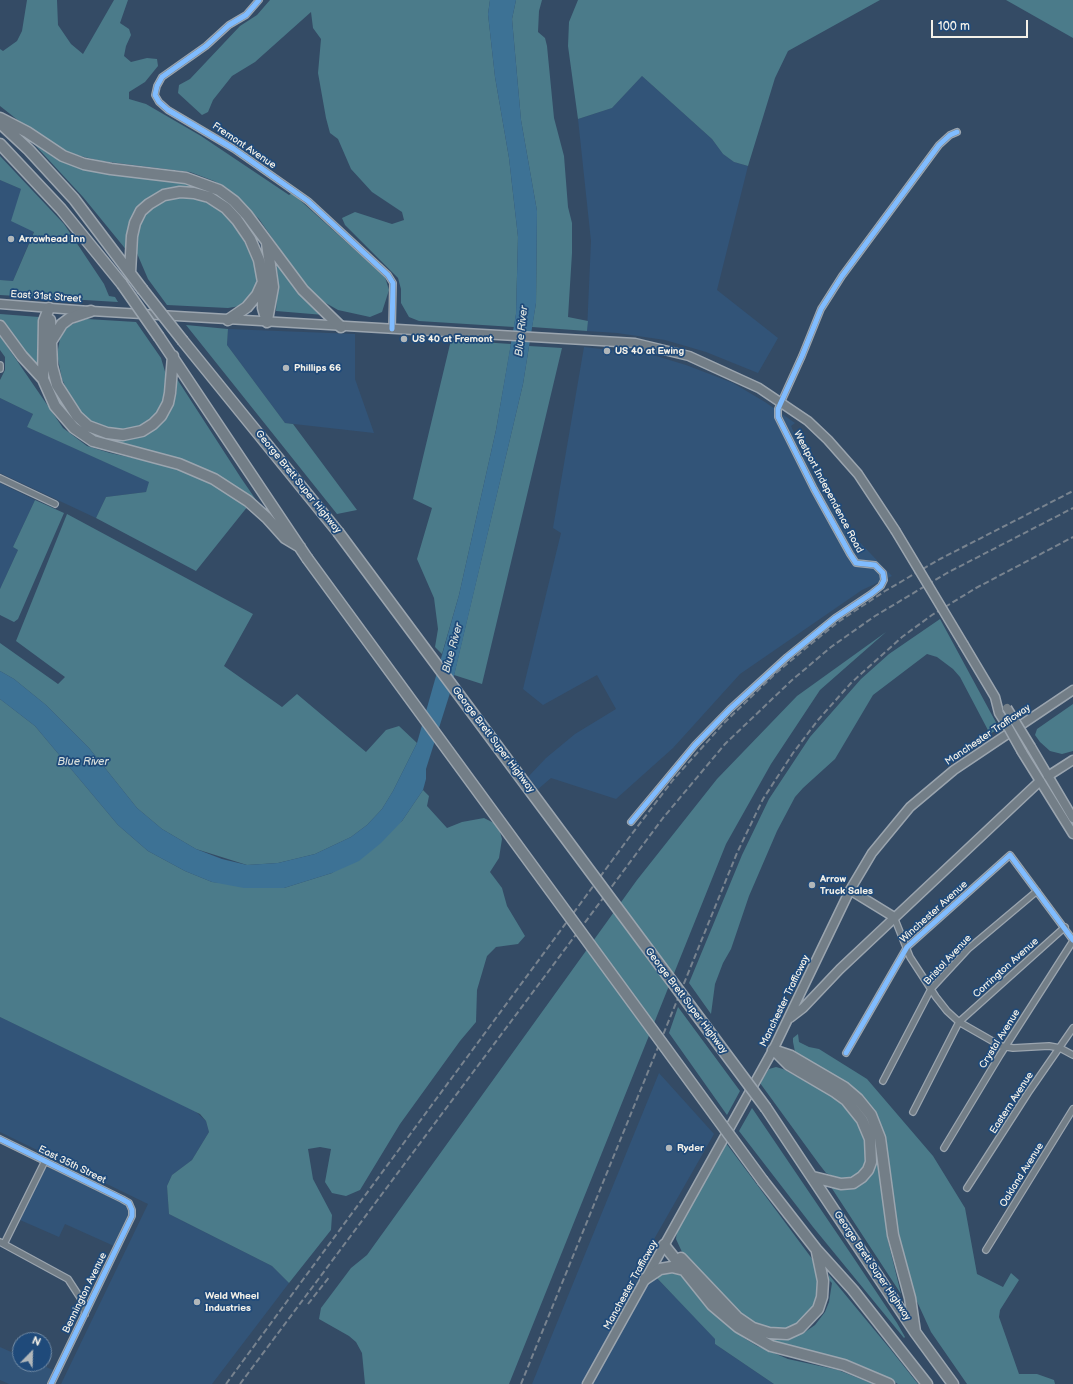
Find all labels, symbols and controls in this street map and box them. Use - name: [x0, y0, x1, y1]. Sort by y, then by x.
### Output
- scale bar: [933, 12, 1030, 38]
- text: 100 m: [938, 19, 970, 34]
- street label: Fremont Avenue: [210, 120, 278, 172]
- place label: Arrowhead Inn: [19, 233, 85, 245]
- marker: Arrowhead Inn: [6, 234, 16, 244]
- street label: East 31st Street: [10, 289, 82, 305]
- water label: Blue River: [513, 305, 531, 357]
- place label: US 40 at Fremont: [412, 333, 493, 345]
- marker: US 40 at Fremont: [399, 334, 409, 344]
- place label: US 40 at Ewing: [615, 345, 684, 357]
- marker: US 40 at Ewing: [602, 346, 612, 356]
- place label: Phillips 66: [294, 362, 341, 374]
- marker: Phillips 66: [281, 363, 291, 373]
- street label: George Brett Super Highway: [253, 428, 343, 536]
- street label: Westport Independence Road: [791, 429, 865, 555]
- water label: Blue River: [440, 622, 466, 674]
- street label: George Brett Super Highway: [449, 685, 537, 795]
- street label: Manchester Trafficway: [943, 702, 1033, 768]
- water label: Blue River: [58, 755, 108, 769]
- place label: Arrow Truck Sales: [820, 873, 873, 896]
- street label: Winchester Avenue: [898, 878, 970, 946]
- marker: Arrow Truck Sales: [807, 880, 817, 890]
- street label: Bristol Avenue: [922, 932, 974, 988]
- street label: Corrington Avenue: [971, 935, 1041, 1001]
- street label: George Brett Super Highway: [642, 946, 730, 1056]
- street label: Manchester Trafficway: [758, 953, 812, 1049]
- street label: Crystal Avenue: [977, 1007, 1023, 1071]
- street label: Eastern Avenue: [988, 1070, 1036, 1136]
- street label: Oakland Avenue: [997, 1141, 1047, 1209]
- place label: Ryder: [677, 1142, 704, 1154]
- street label: East 35th Street: [36, 1143, 108, 1187]
- marker: Ryder: [664, 1143, 674, 1153]
- street label: George Brett Super Highway: [831, 1209, 913, 1323]
- street label: Manchester Trafficway: [601, 1238, 661, 1332]
- street label: Bennington Avenue: [60, 1251, 110, 1335]
- place label: Weld Wheel Industries: [205, 1290, 259, 1314]
- marker: Weld Wheel Industries: [192, 1297, 202, 1307]
- north arrow: [12, 1332, 52, 1372]
- text: N: [30, 1334, 43, 1349]

